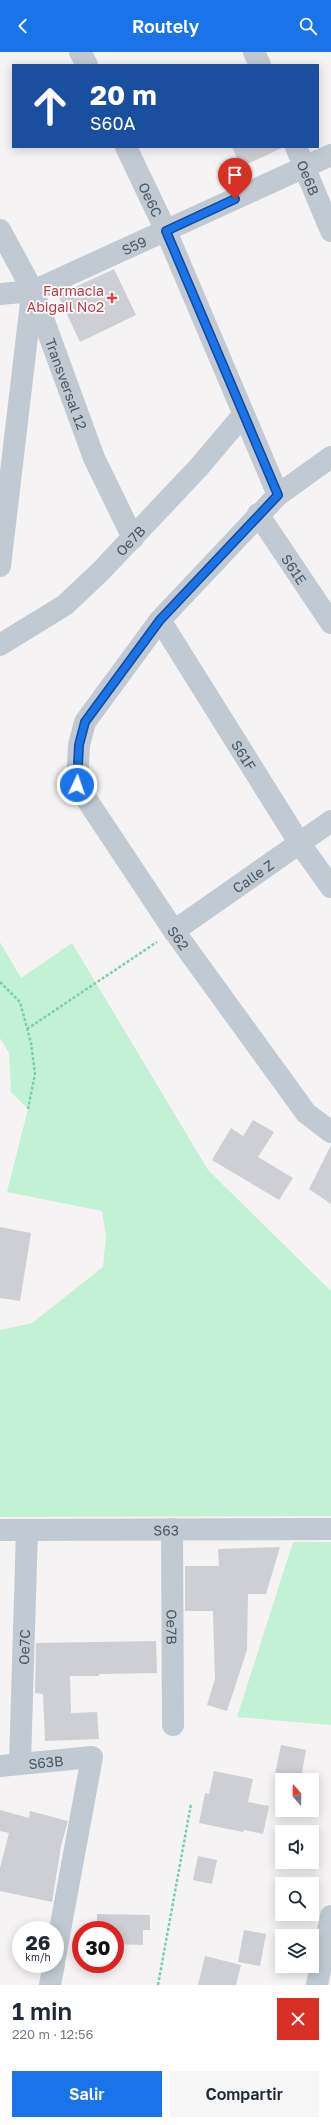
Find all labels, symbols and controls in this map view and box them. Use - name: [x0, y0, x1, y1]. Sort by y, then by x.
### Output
- icon: back: [12, 15, 34, 37]
- text: Routely: [132, 15, 199, 37]
- icon: search: [297, 15, 319, 37]
- text: 20 m: [90, 78, 157, 111]
- icon: ahead: [24, 80, 76, 132]
- text: S60A: [90, 112, 136, 134]
- street label: Oe6B: [294, 157, 324, 198]
- pin: [218, 158, 252, 199]
- icon: arrive: [224, 164, 246, 186]
- street label: Oe6C: [135, 179, 166, 220]
- street label: S59: [119, 232, 149, 258]
- place label: Farmacia Abigail No2: [27, 282, 104, 315]
- marker: Farmacia Abigail No2: [107, 293, 117, 303]
- street label: Transversal 12: [42, 336, 91, 432]
- street label: Oe7B: [112, 522, 148, 559]
- street label: S61E: [279, 550, 311, 587]
- street label: S61F: [228, 737, 260, 773]
- position arrow: [56, 764, 98, 806]
- street label: Calle Z: [229, 856, 276, 896]
- street label: S62: [164, 922, 193, 953]
- street label: S63: [153, 1521, 179, 1538]
- street label: Oe7B: [164, 1609, 181, 1645]
- street label: Oe7C: [14, 1629, 33, 1665]
- street label: S63B: [28, 1751, 64, 1772]
- north arrow: [275, 1773, 319, 1817]
- map controls: [275, 1773, 319, 1973]
- button: sound: [275, 1825, 319, 1869]
- button: search: [275, 1877, 319, 1921]
- speed limit sign: 30: [72, 1921, 124, 1973]
- button: layers: [275, 1929, 319, 1973]
- text: 26: [26, 1930, 50, 1954]
- text: km/h: [25, 1951, 51, 1963]
- text: 1 min: [12, 1996, 72, 2025]
- button: close: [277, 1998, 319, 2040]
- text: 220 m · 12:56: [12, 2026, 93, 2042]
- button: Salir: [12, 2071, 162, 2117]
- button: Compartir: [170, 2071, 319, 2117]

